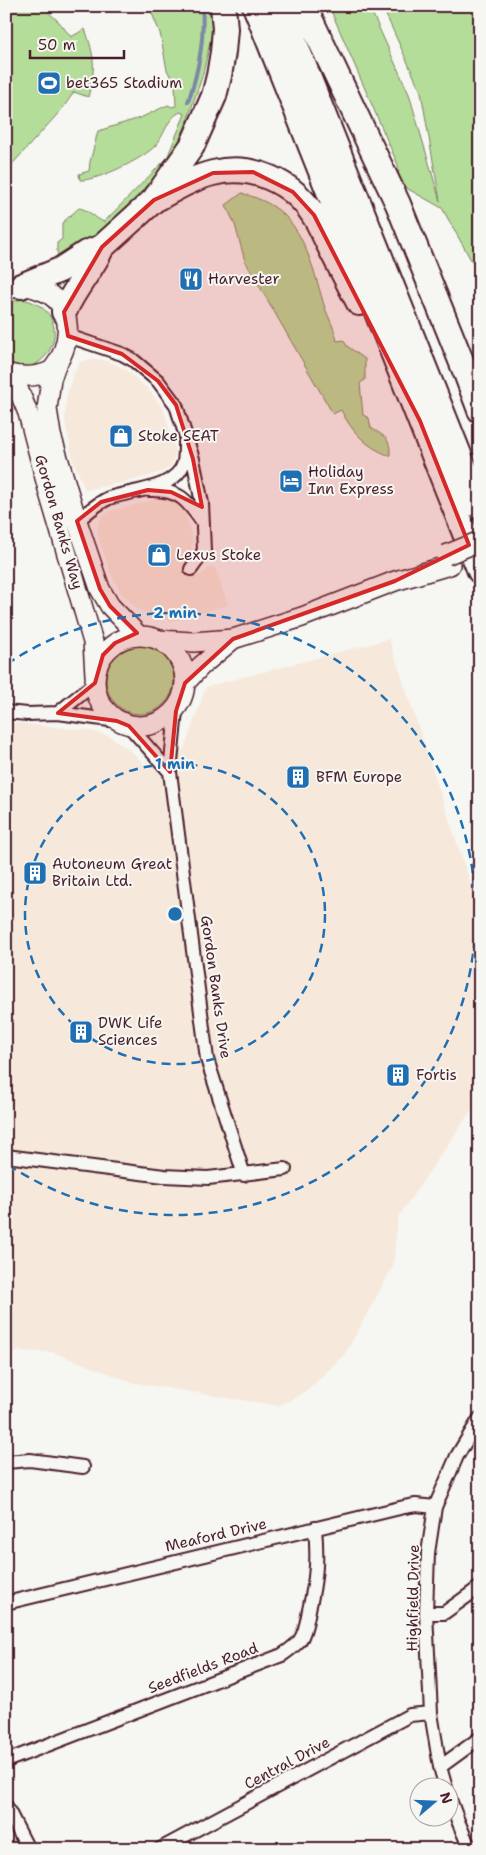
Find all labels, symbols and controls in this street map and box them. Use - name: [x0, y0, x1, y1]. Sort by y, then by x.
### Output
- scale bar: [30, 28, 124, 60]
- text: 50 m: [38, 35, 76, 55]
- sports icon: bet365 Stadium: [36, 70, 62, 96]
- place label: bet365 Stadium: [66, 73, 182, 93]
- restaurant icon: Harvester: [178, 266, 204, 292]
- place label: Harvester: [208, 269, 280, 289]
- shop icon: Stoke SEAT: [108, 423, 134, 449]
- place label: Stoke SEAT: [138, 426, 219, 446]
- street label: Gordon Banks Way: [30, 452, 88, 592]
- place label: Holiday Inn Express: [308, 462, 394, 499]
- hotel icon: Holiday Inn Express: [278, 468, 304, 494]
- shop icon: Lexus Stoke: [146, 542, 172, 568]
- place label: Lexus Stoke: [176, 545, 261, 565]
- text: 2 min: [153, 603, 197, 623]
- text: 1 min: [155, 754, 195, 774]
- building icon: BFM Europe: [285, 764, 311, 790]
- place label: BFM Europe: [316, 767, 402, 787]
- place label: Autoneum Great Britain Ltd.: [52, 854, 172, 891]
- building icon: Autoneum Great Britain Ltd.: [22, 860, 48, 886]
- centre of rings: [166, 905, 184, 923]
- street label: Gordon Banks Drive: [196, 914, 236, 1060]
- place label: DWK Life Sciences: [98, 1013, 163, 1050]
- building icon: DWK Life Sciences: [68, 1019, 94, 1045]
- building icon: Fortis: [385, 1062, 411, 1088]
- place label: Fortis: [416, 1065, 457, 1085]
- street label: Meaford Drive: [163, 1514, 269, 1556]
- street label: Highfield Drive: [402, 1544, 424, 1652]
- street label: Seedfields Road: [145, 1638, 261, 1698]
- street label: Central Drive: [241, 1732, 333, 1794]
- north arrow: [408, 1778, 458, 1828]
- text: N: [436, 1790, 457, 1806]

